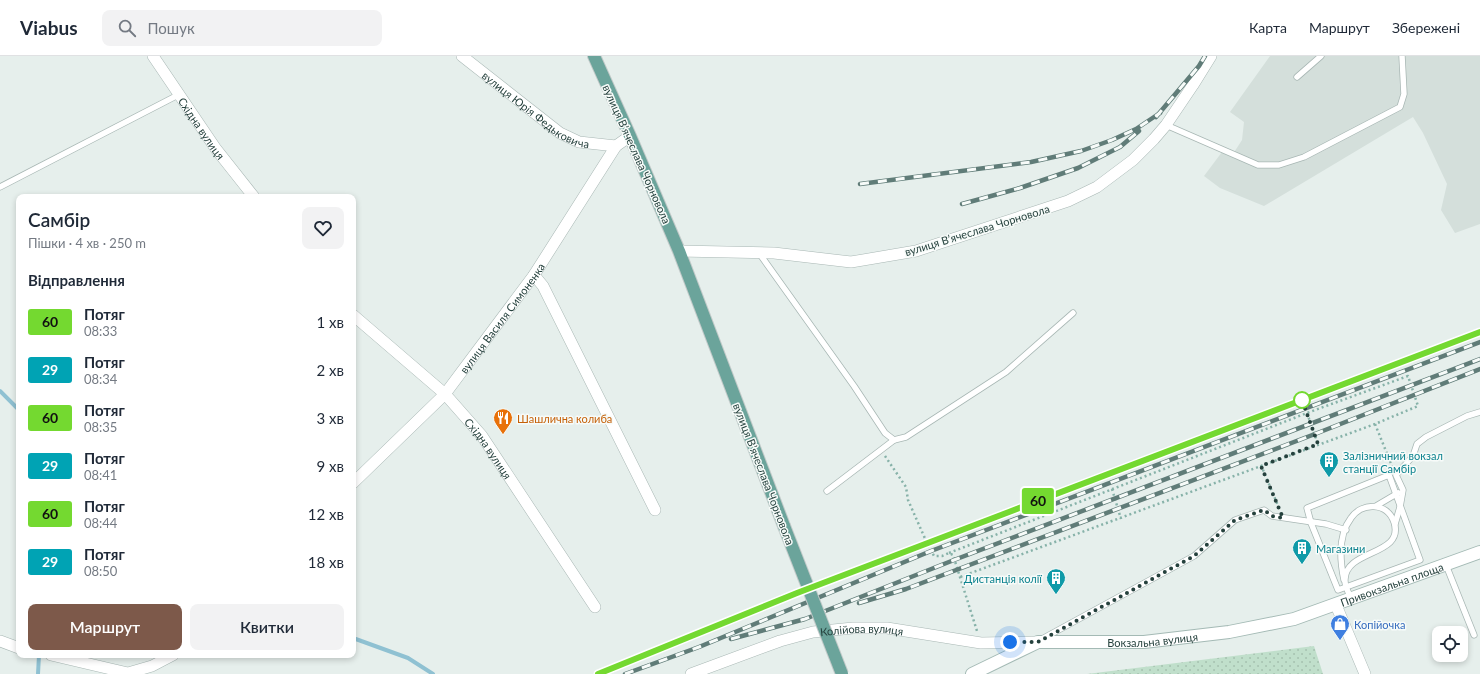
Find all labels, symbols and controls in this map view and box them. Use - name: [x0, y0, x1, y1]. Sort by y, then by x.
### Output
- search box: [102, 10, 382, 46]
- text: Viabus: [20, 16, 78, 39]
- icon: search: [116, 17, 138, 39]
- text: Пошук: [148, 19, 195, 37]
- text: Карта: [1249, 19, 1287, 36]
- text: Маршрут: [1309, 19, 1370, 36]
- text: Збережені: [1392, 19, 1460, 36]
- street label: вулиця Юрія Федьковича: [480, 68, 590, 150]
- street label: вулиця Вʼячеслава Чорновола: [600, 82, 674, 226]
- street label: Східна вулиця: [176, 95, 228, 161]
- street label: вулиця Вʼячеслава Чорновола: [903, 202, 1051, 258]
- button: heart: [302, 207, 344, 249]
- text: Самбір: [28, 208, 90, 231]
- text: Пішки · 4 хв · 250 m: [28, 235, 146, 251]
- street label: вулиця Василя Симоненка: [457, 260, 547, 376]
- text: Відправлення: [28, 271, 125, 289]
- text: Потяг: [84, 305, 125, 323]
- text: 60: [42, 313, 58, 330]
- text: 1 хв: [317, 313, 344, 331]
- text: 08:33: [84, 323, 117, 339]
- text: Потяг: [84, 353, 125, 371]
- text: 29: [42, 361, 58, 378]
- text: 2 хв: [317, 361, 344, 379]
- text: 08:34: [84, 371, 117, 387]
- unlabelled marker: [1293, 391, 1311, 409]
- text: Потяг: [84, 401, 125, 419]
- street label: вулиця Вʼячеслава Чорновола: [731, 401, 797, 547]
- restaurant icon: Шашлична колиба: [492, 407, 514, 435]
- text: 60: [42, 409, 58, 426]
- text: 3 хв: [317, 409, 344, 427]
- place label: Шашлична колиба: [517, 412, 612, 425]
- street label: Східна вулиця: [462, 415, 515, 481]
- text: 08:35: [84, 419, 117, 435]
- text: Потяг: [84, 449, 125, 467]
- place label: Залізничний вокзал станції Самбір: [1343, 449, 1443, 475]
- building icon: Залізничний вокзал станції Самбір: [1318, 450, 1340, 478]
- text: 29: [42, 457, 58, 474]
- text: 9 хв: [317, 457, 344, 475]
- text: 08:41: [84, 467, 117, 483]
- line badge: 60: [1020, 488, 1056, 514]
- text: 60: [1030, 492, 1046, 509]
- text: Потяг: [84, 497, 125, 515]
- text: 60: [42, 505, 58, 522]
- text: 12 хв: [308, 505, 344, 523]
- text: 08:44: [84, 515, 117, 531]
- building icon: Магазини: [1291, 537, 1313, 565]
- place label: Магазини: [1316, 542, 1365, 555]
- text: Потяг: [84, 545, 125, 563]
- text: 29: [42, 553, 58, 570]
- text: 18 хв: [308, 553, 344, 571]
- street label: Привокзальна площа: [1338, 559, 1445, 608]
- text: 08:50: [84, 563, 117, 579]
- building icon: Дистанція колії: [1045, 567, 1067, 595]
- place label: Дистанція колії: [964, 572, 1042, 585]
- button: Маршрут: [28, 604, 182, 650]
- button: Квитки: [190, 604, 344, 650]
- shop icon: Копійочка: [1329, 613, 1351, 641]
- place label: Копійочка: [1354, 618, 1405, 631]
- street label: Колійова вулиця: [819, 621, 904, 638]
- map controls: [1432, 626, 1468, 662]
- button: locate: [1432, 626, 1468, 662]
- street label: Вокзальна вулиця: [1107, 629, 1199, 649]
- your location: [1000, 632, 1020, 652]

